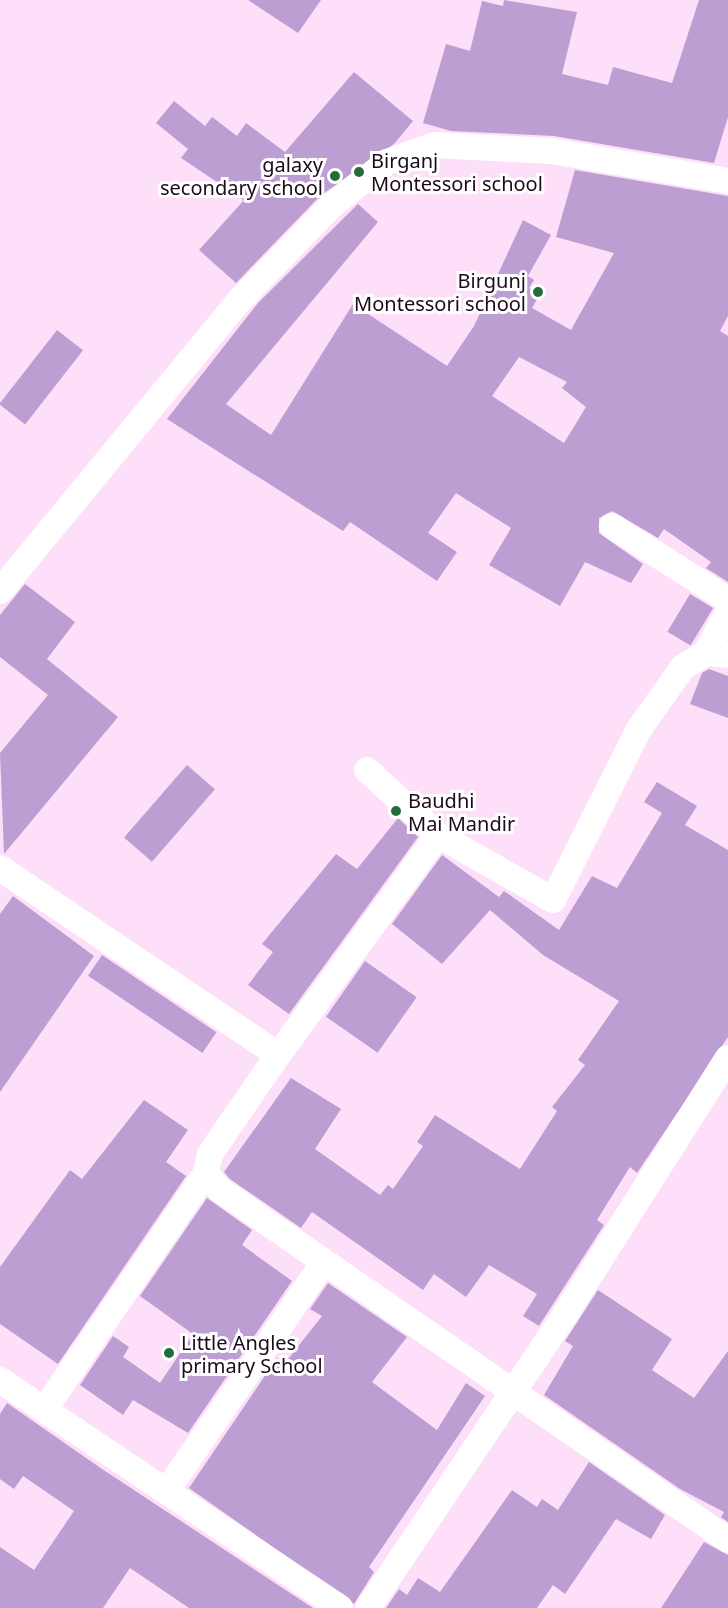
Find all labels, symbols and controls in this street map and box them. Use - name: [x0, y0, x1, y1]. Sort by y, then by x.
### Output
- place label: Birganj Montessori school: [371, 148, 543, 195]
- place label: galaxy secondary school: [160, 152, 323, 199]
- marker: Birganj Montessori school: [352, 165, 366, 179]
- marker: galaxy secondary school: [328, 169, 342, 183]
- place label: Birgunj Montessori school: [354, 268, 526, 315]
- marker: Birgunj Montessori school: [531, 285, 545, 299]
- place label: Baudhi Mai Mandir: [408, 788, 515, 835]
- marker: Baudhi Mai Mandir: [389, 804, 403, 818]
- place label: Little Angles primary School: [181, 1330, 323, 1377]
- marker: Little Angles primary School: [162, 1346, 176, 1360]

